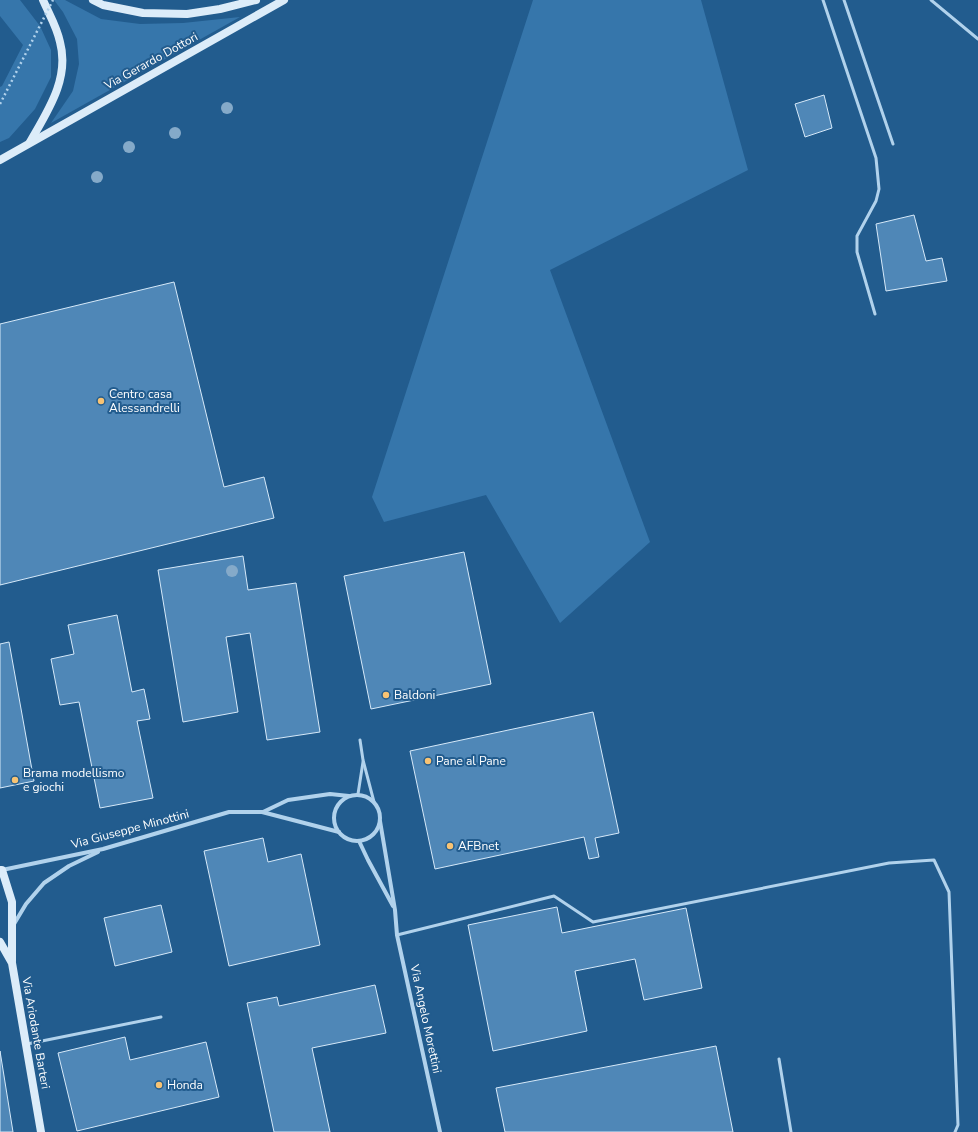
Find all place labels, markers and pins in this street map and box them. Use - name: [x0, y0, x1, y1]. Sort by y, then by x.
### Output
- place label: Centro casa Alessandrelli: [109, 386, 180, 416]
- marker: Centro casa Alessandrelli: [96, 396, 106, 406]
- place label: Baldoni: [394, 687, 435, 703]
- marker: Baldoni: [381, 690, 391, 700]
- place label: Pane al Pane: [436, 753, 506, 769]
- marker: Pane al Pane: [423, 756, 433, 766]
- place label: Brama modellismo e giochi: [23, 765, 125, 795]
- marker: Brama modellismo e giochi: [10, 775, 20, 785]
- place label: AFBnet: [458, 838, 500, 854]
- marker: AFBnet: [445, 841, 455, 851]
- place label: Honda: [167, 1077, 203, 1093]
- marker: Honda: [154, 1080, 164, 1090]

